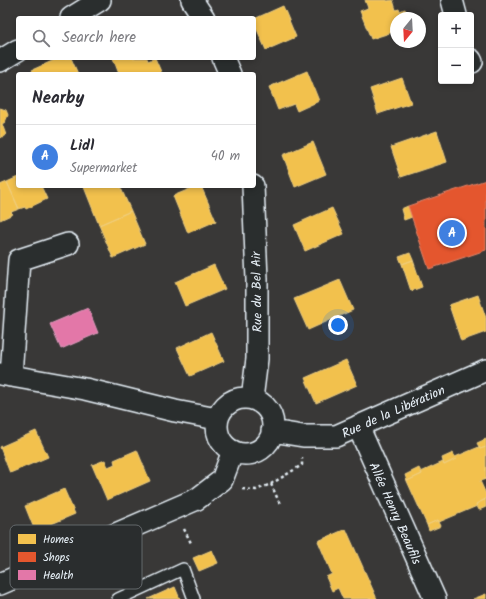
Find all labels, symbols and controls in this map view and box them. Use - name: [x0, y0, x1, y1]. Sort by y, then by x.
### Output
- north arrow: [390, 12, 426, 48]
- map controls: [438, 12, 474, 84]
- button: +: [438, 12, 474, 48]
- search box: [16, 16, 256, 60]
- text: Search here: [62, 26, 136, 50]
- icon: search: [30, 27, 52, 49]
- button: −: [438, 48, 474, 84]
- text: Nearby: [32, 85, 84, 112]
- text: Lidl: [70, 134, 94, 158]
- text: A: [41, 146, 49, 167]
- text: 40 m: [211, 146, 240, 167]
- text: Supermarket: [70, 158, 137, 179]
- pin: A: [439, 218, 465, 248]
- street label: Rue du Bel Air: [246, 251, 269, 333]
- your location: [328, 315, 348, 335]
- street label: Rue de la Libération: [339, 380, 449, 445]
- street label: Allée Henry Beaufils: [363, 459, 427, 569]
- legend: [10, 525, 142, 589]
- text: Homes: [43, 531, 74, 549]
- text: Shops: [43, 549, 70, 567]
- text: Health: [43, 567, 73, 585]

